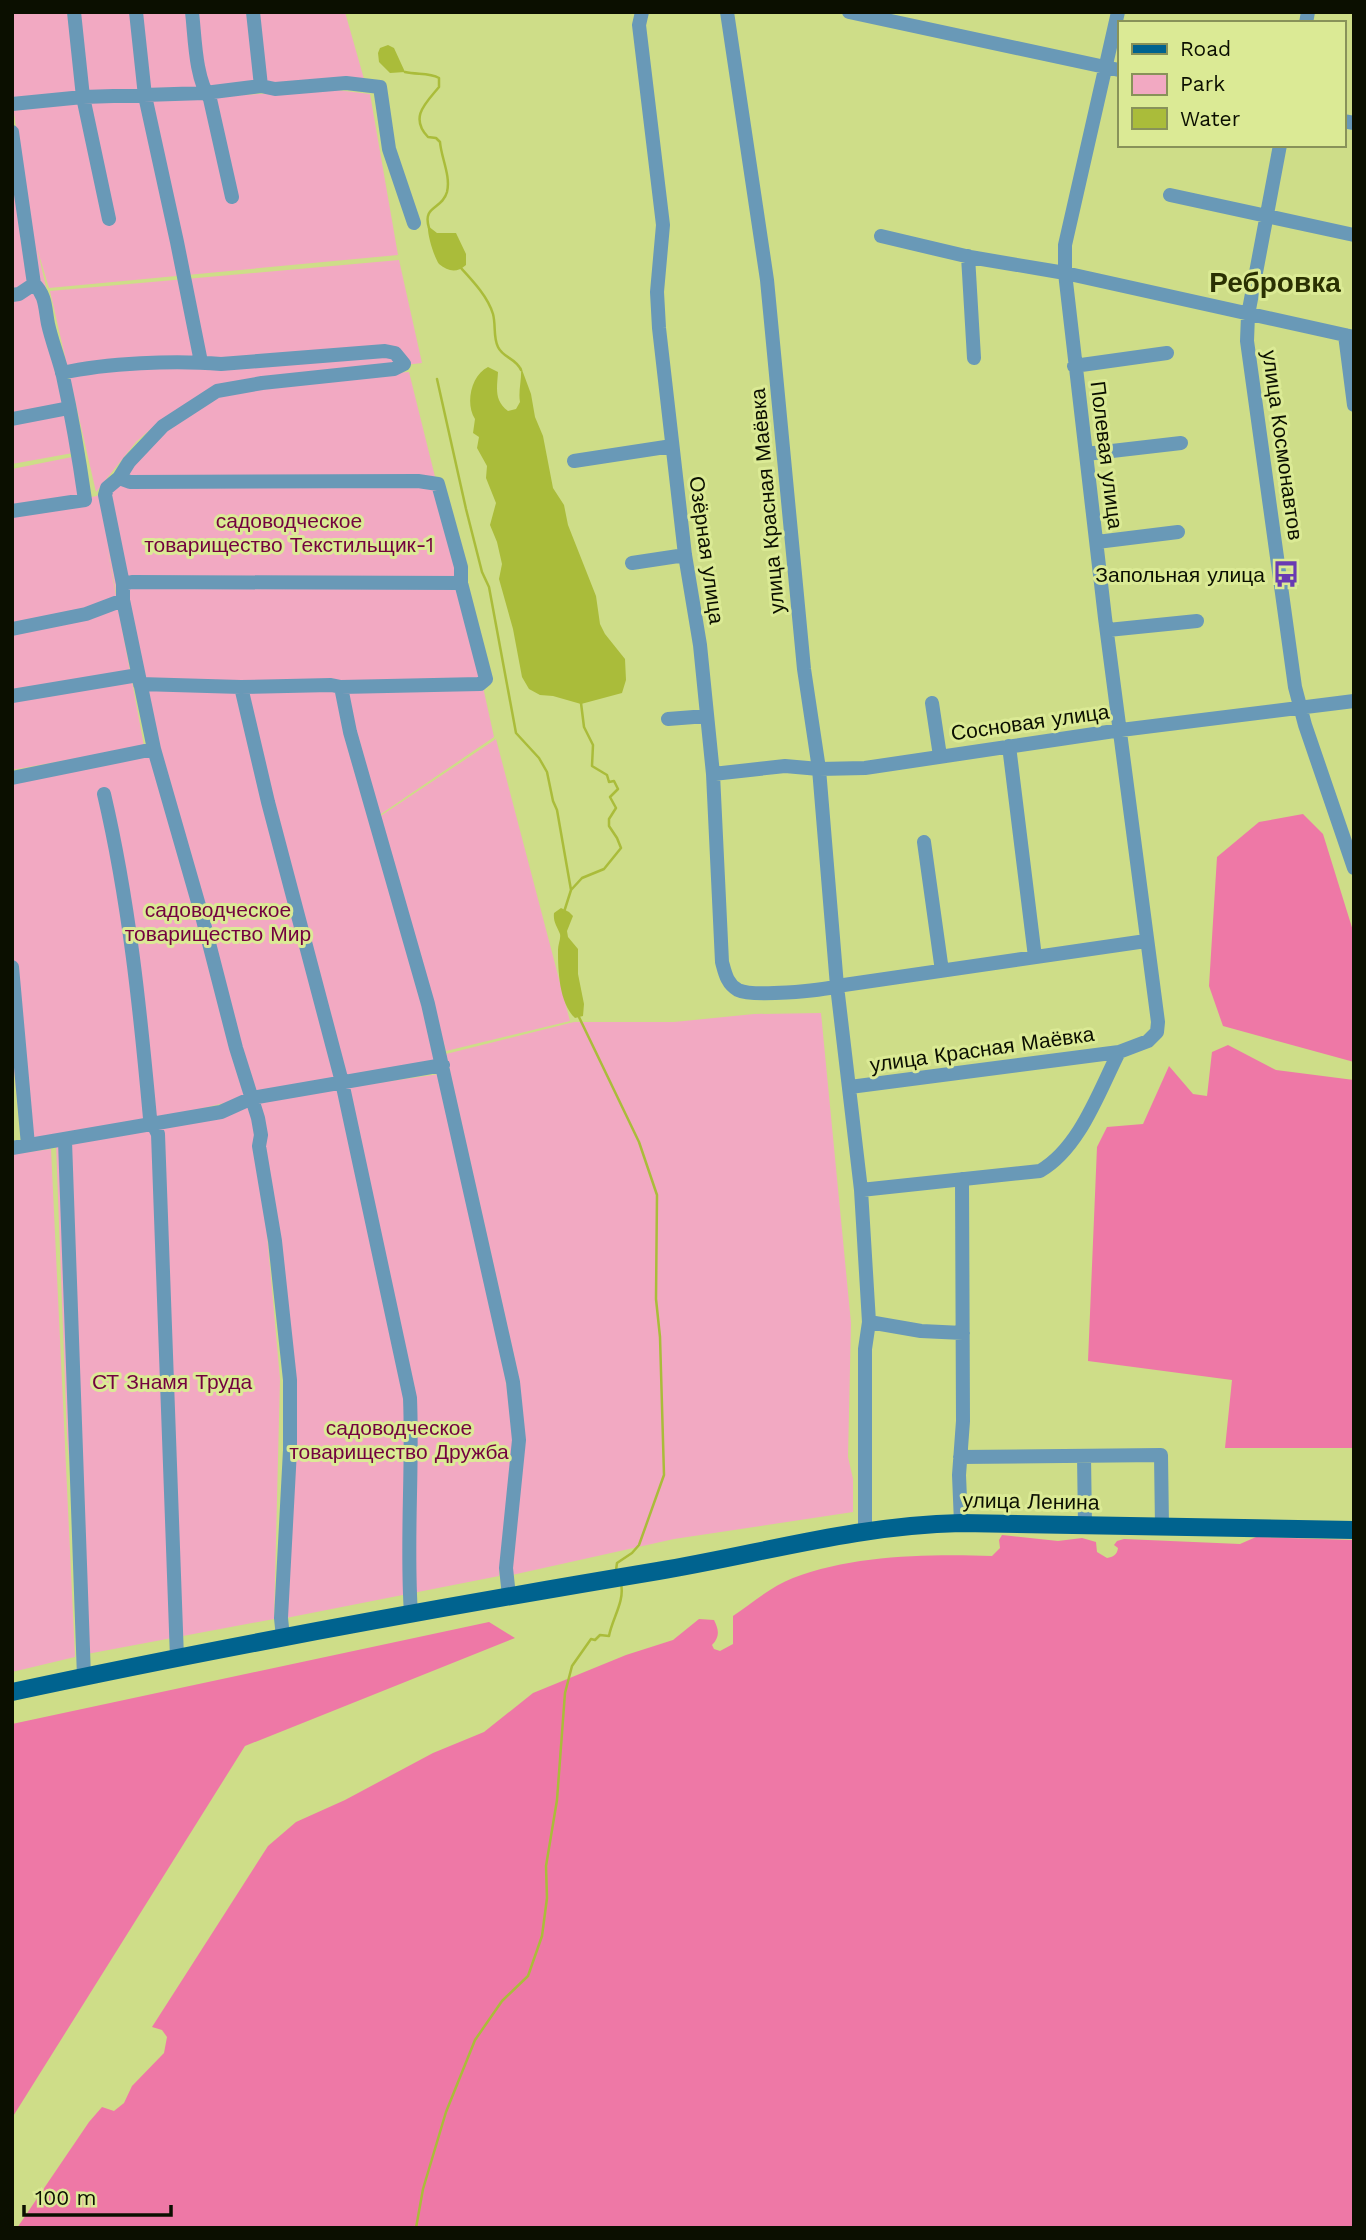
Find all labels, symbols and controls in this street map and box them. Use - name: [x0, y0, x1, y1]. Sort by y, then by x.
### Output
- legend: [1118, 21, 1345, 147]
- text: Road: [1180, 36, 1231, 61]
- text: Park: [1180, 71, 1225, 96]
- text: Water: [1180, 106, 1241, 131]
- district label: Ребровка: [1209, 266, 1341, 299]
- street label: улица Космонавтов: [1257, 348, 1309, 542]
- street label: Полевая улица: [1086, 379, 1129, 531]
- street label: улица Красная Маёвка: [745, 387, 789, 615]
- street label: Озёрная улица: [684, 475, 730, 626]
- park label: садоводческое товарищество Текстильщик-1: [144, 508, 434, 557]
- bus stop icon: Запольная улица: [1271, 559, 1301, 589]
- place label: Запольная улица: [1095, 562, 1265, 587]
- street label: Сосновая улица: [949, 698, 1111, 745]
- park label: садоводческое товарищество Мир: [125, 897, 311, 946]
- street label: улица Красная Маёвка: [868, 1021, 1096, 1077]
- park label: СТ Знамя Труда: [92, 1369, 252, 1394]
- park label: садоводческое товарищество Дружба: [289, 1415, 509, 1464]
- street label: улица Ленина: [962, 1487, 1100, 1515]
- scale bar: [24, 2174, 172, 2218]
- text: 100 m: [35, 2185, 97, 2210]

